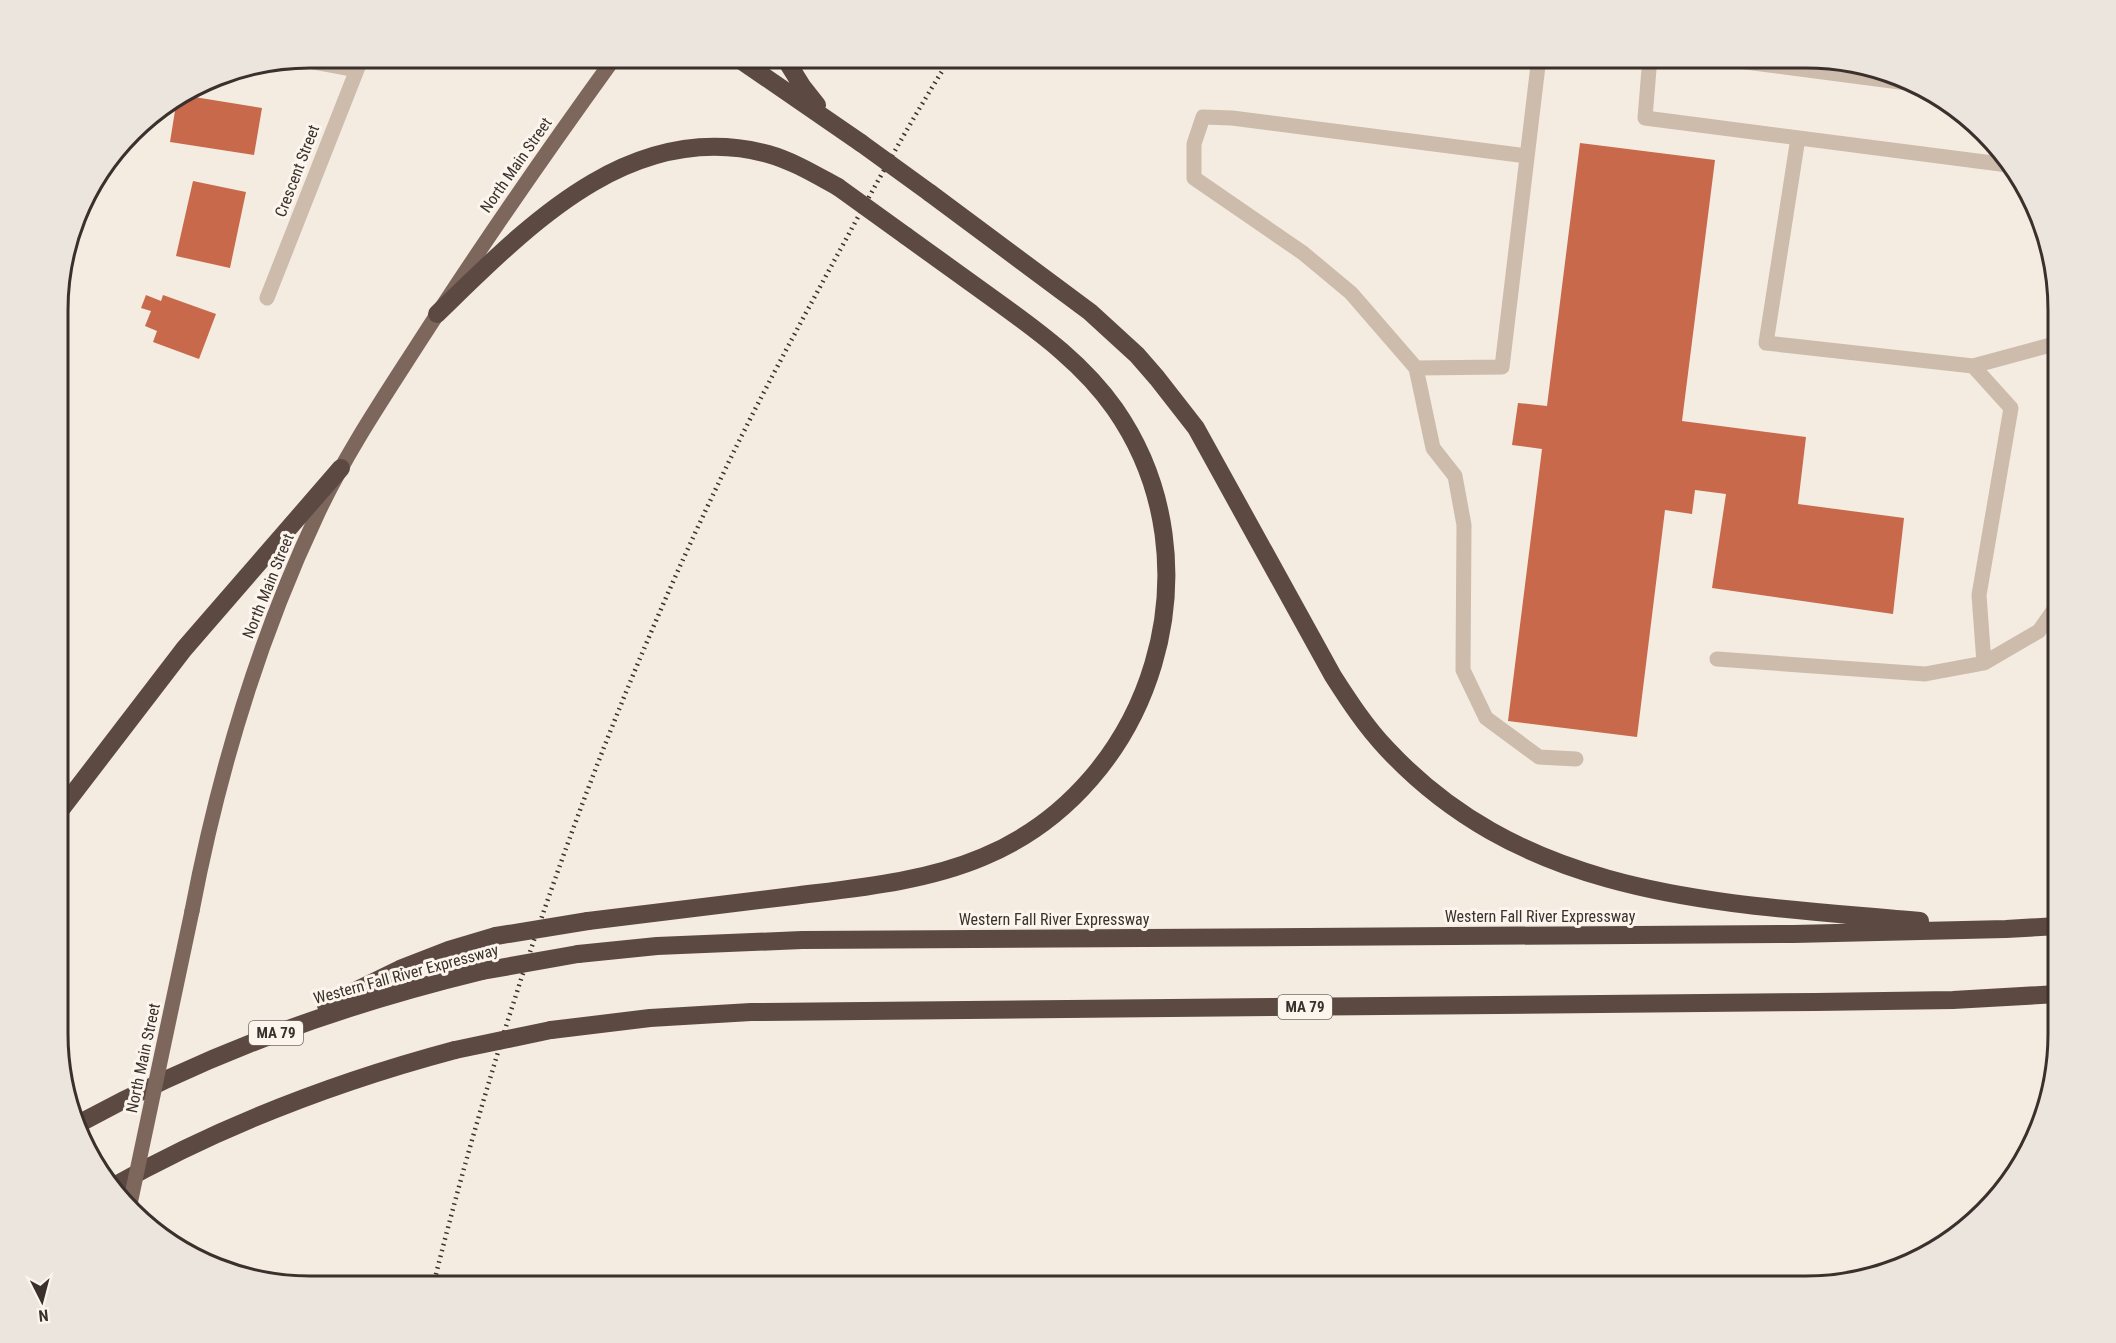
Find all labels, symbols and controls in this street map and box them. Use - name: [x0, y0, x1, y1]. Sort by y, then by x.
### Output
- street label: North Main Street: [476, 114, 556, 216]
- street label: Crescent Street: [271, 122, 323, 220]
- street label: North Main Street: [238, 530, 298, 641]
- street label: Western Fall River Expressway: [1445, 907, 1636, 926]
- street label: Western Fall River Expressway: [959, 910, 1150, 929]
- street label: Western Fall River Expressway: [311, 940, 501, 1008]
- road number: MA 79: [1278, 995, 1332, 1019]
- street label: North Main Street: [122, 1001, 164, 1115]
- road number: MA 79: [249, 1021, 303, 1045]
- north arrow: [12, 1271, 72, 1331]
- text: N: [38, 1305, 49, 1325]

